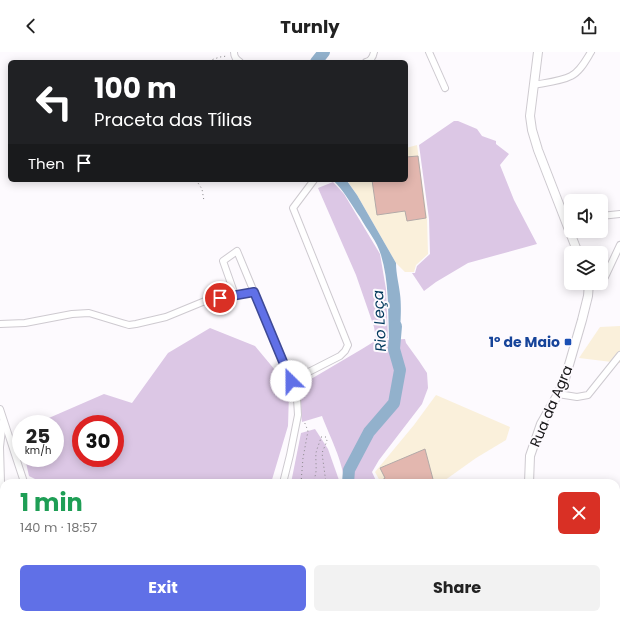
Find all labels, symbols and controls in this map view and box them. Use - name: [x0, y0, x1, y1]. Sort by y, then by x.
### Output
- text: Turnly: [280, 14, 340, 39]
- icon: back: [20, 15, 42, 37]
- icon: share: [578, 15, 600, 37]
- text: 100 m: [94, 69, 177, 108]
- icon: left: [28, 76, 80, 128]
- text: Praceta das Tílias: [94, 107, 252, 132]
- icon: arrive: [73, 152, 95, 174]
- text: Then: [28, 153, 65, 174]
- map controls: [564, 194, 608, 290]
- button: sound: [564, 194, 608, 238]
- button: layers: [564, 246, 608, 290]
- pin: [203, 281, 237, 315]
- icon: arrive: [209, 287, 231, 309]
- water label: Rio Leça: [367, 290, 391, 352]
- place label: 1º de Maio: [489, 332, 560, 352]
- marker: 1º de Maio: [563, 337, 573, 347]
- position arrow: [270, 360, 312, 402]
- street label: Rua da Agra: [525, 362, 577, 450]
- speed limit sign: 30: [72, 415, 124, 467]
- text: 25: [26, 422, 50, 450]
- text: km/h: [25, 443, 51, 458]
- text: 1 min: [20, 486, 83, 519]
- button: close: [558, 492, 600, 534]
- text: 140 m · 18:57: [20, 518, 97, 537]
- button: Exit: [20, 565, 306, 611]
- button: Share: [314, 565, 600, 611]

